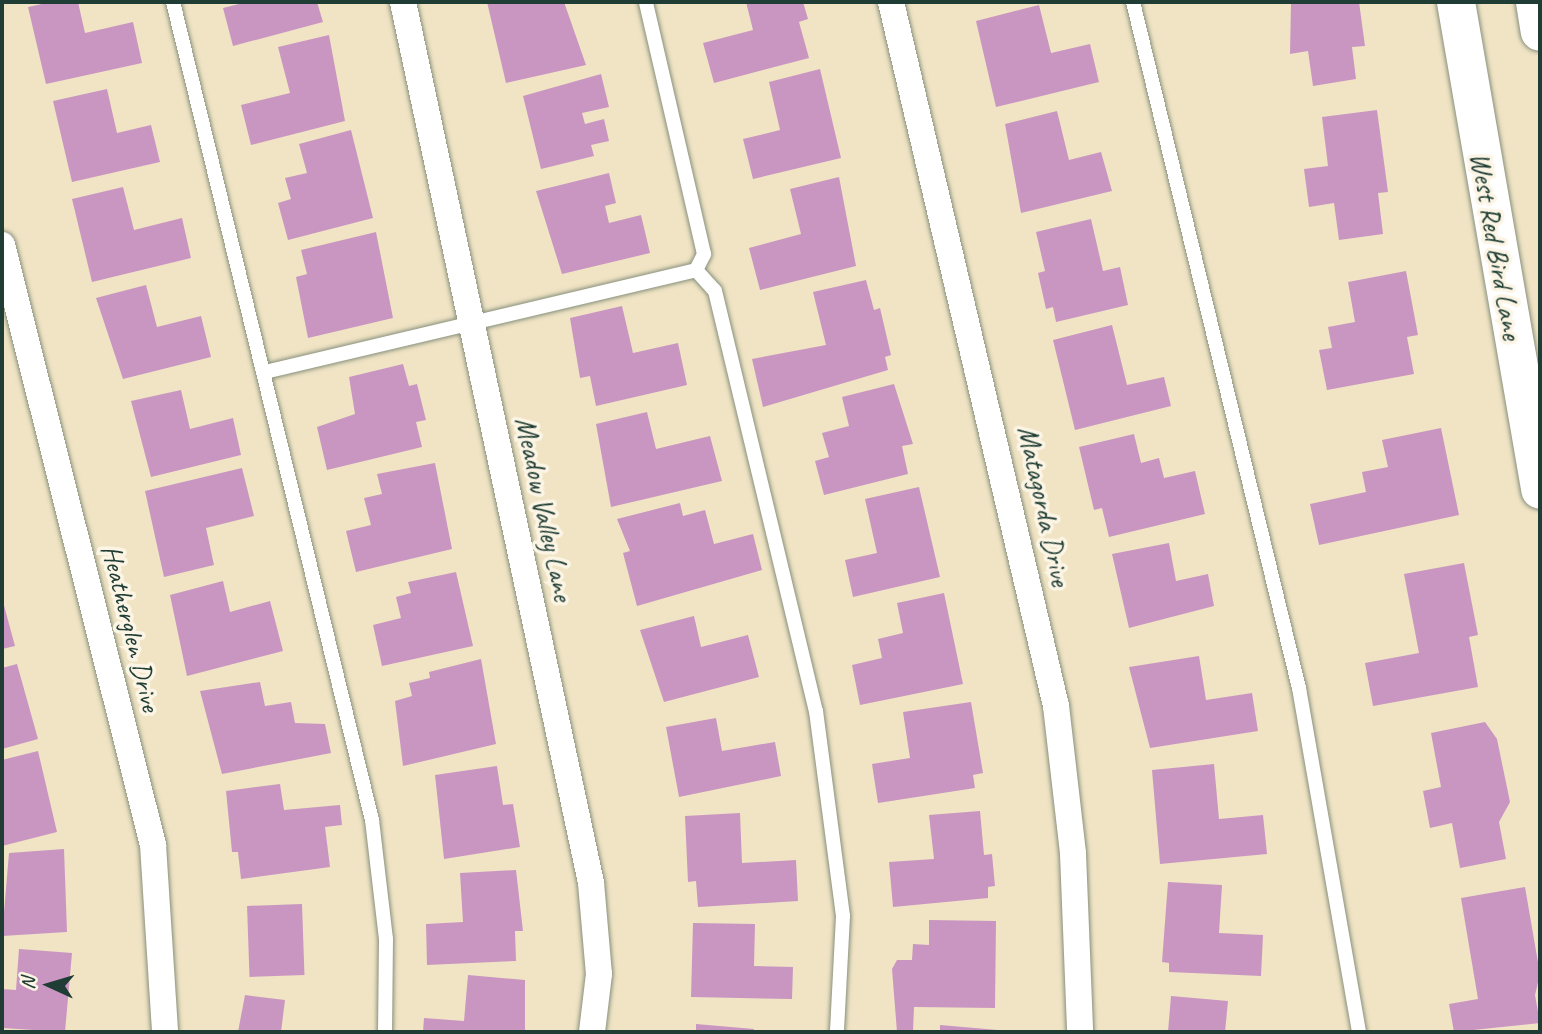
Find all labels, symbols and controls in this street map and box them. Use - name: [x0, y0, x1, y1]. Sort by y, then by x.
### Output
- street label: West Red Bird Lane: [1463, 149, 1529, 343]
- street label: Meadow Valley Lane: [508, 414, 580, 604]
- street label: Matagorda Drive: [1011, 423, 1077, 589]
- street label: Heatherglen Drive: [94, 541, 168, 715]
- north arrow: [14, 950, 84, 1020]
- text: N: [16, 977, 40, 990]

